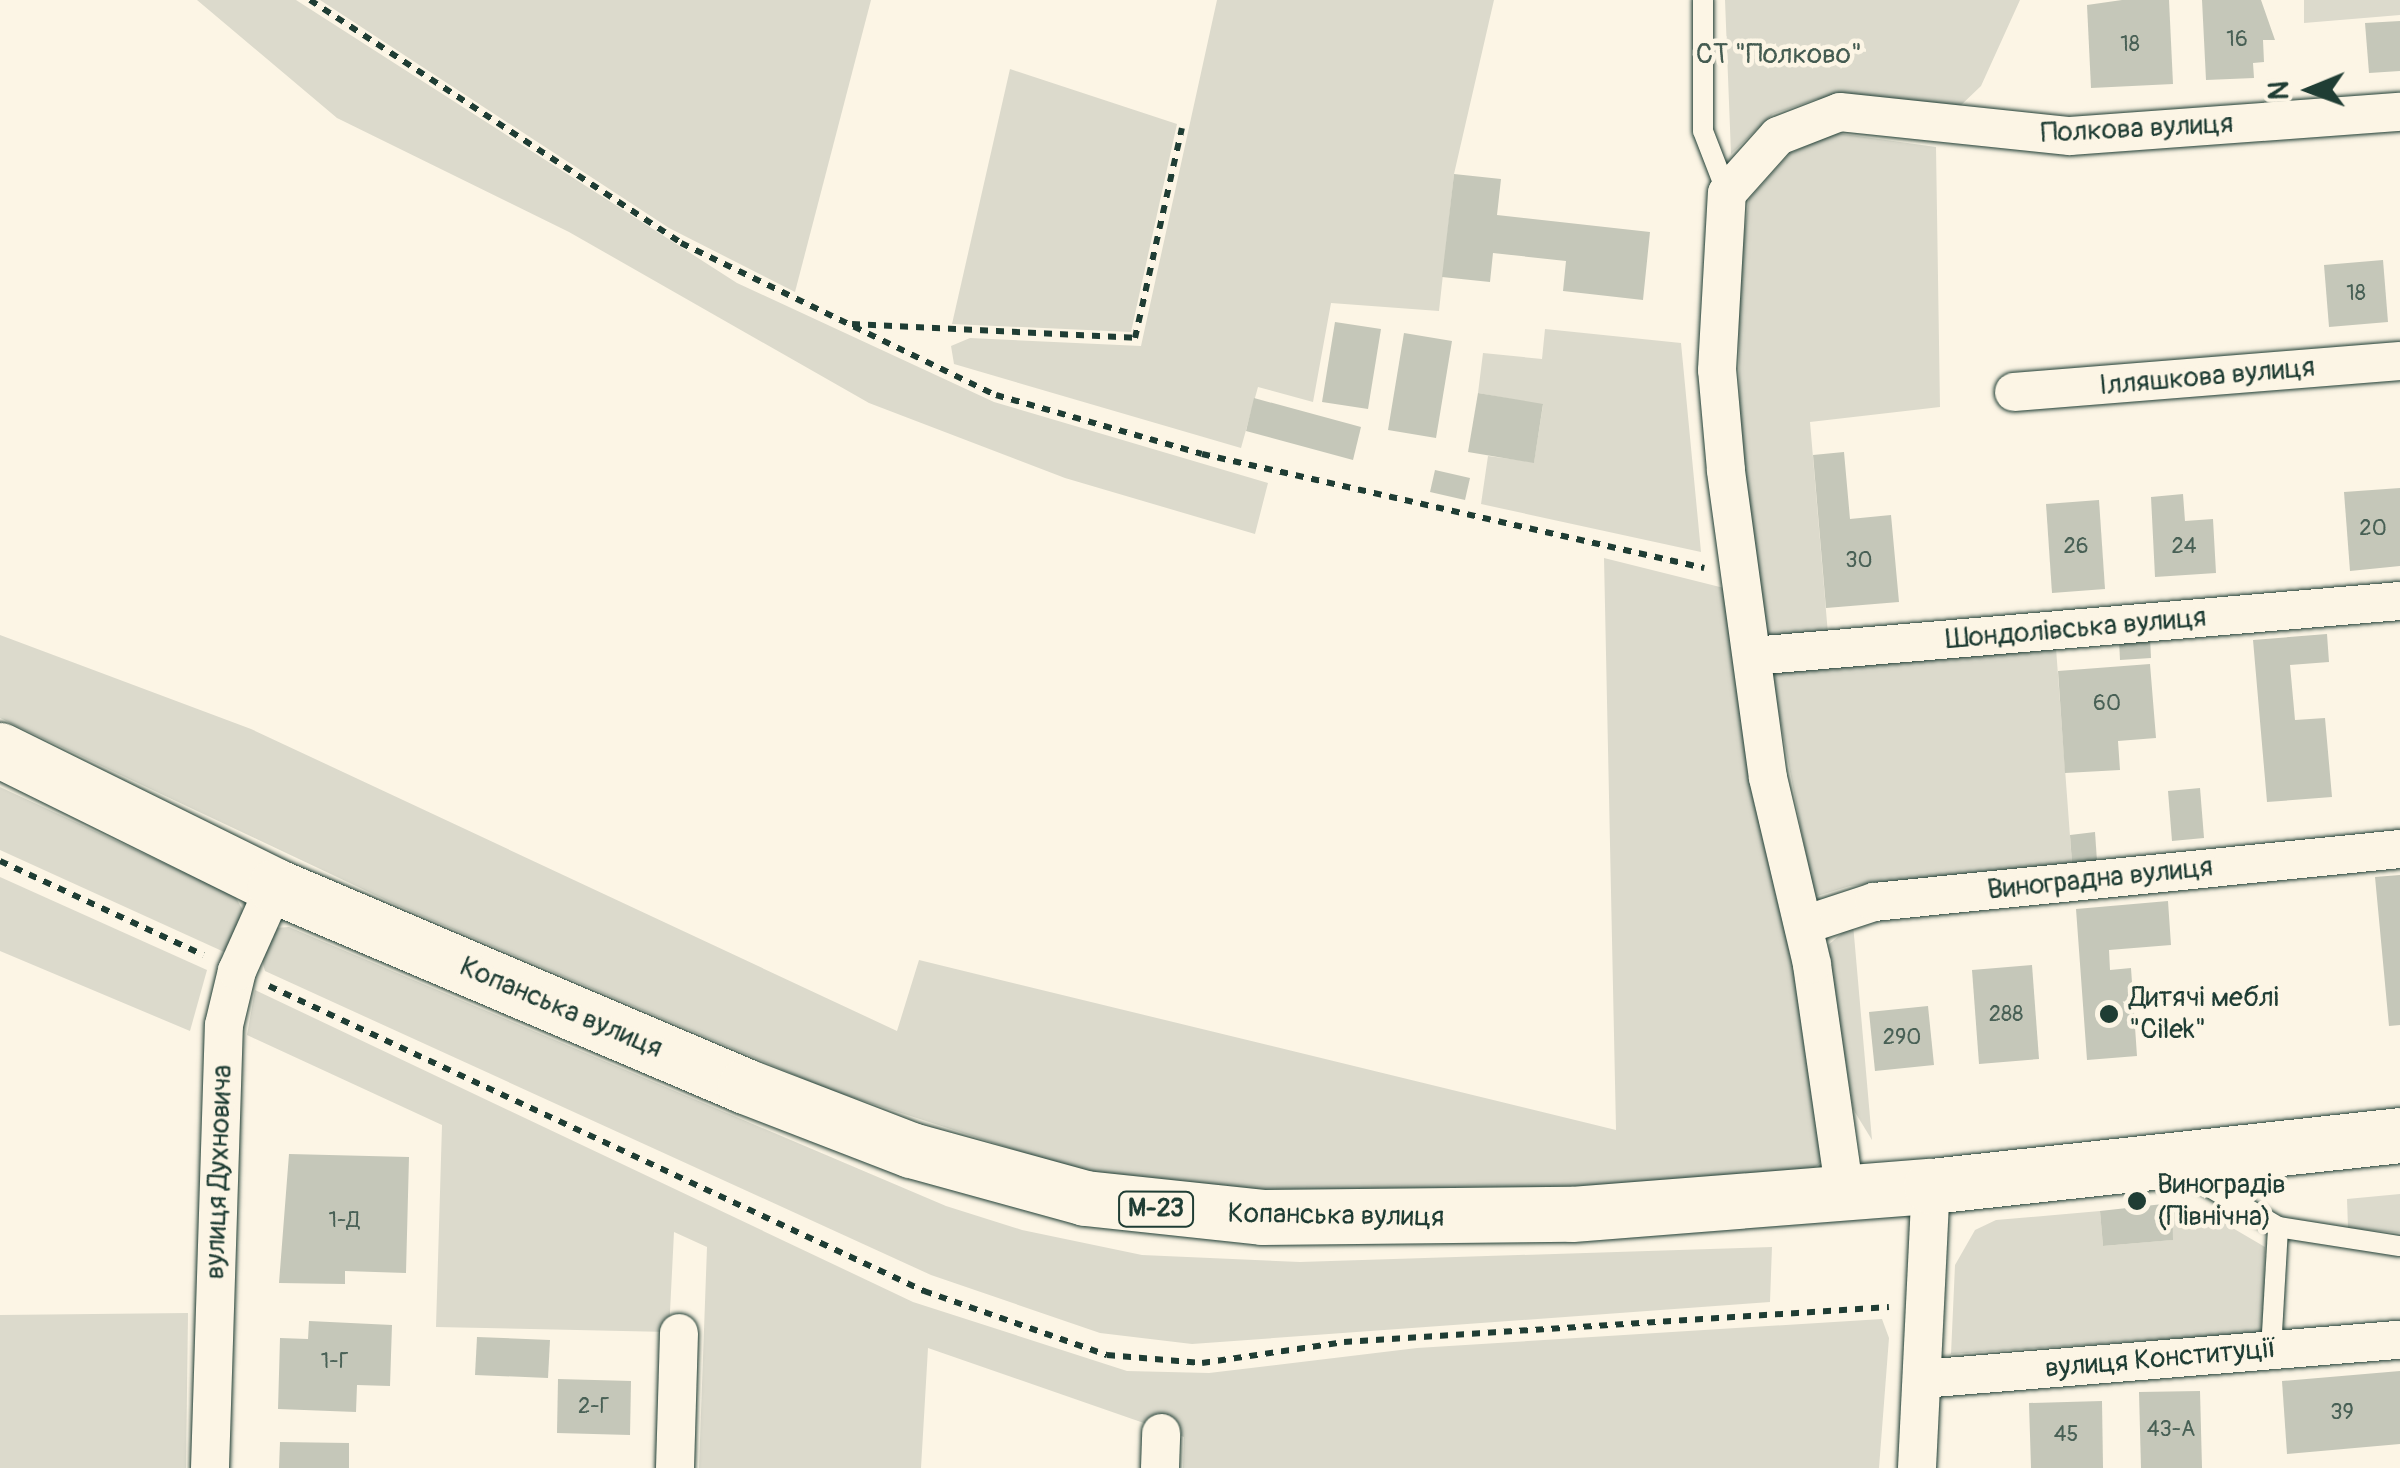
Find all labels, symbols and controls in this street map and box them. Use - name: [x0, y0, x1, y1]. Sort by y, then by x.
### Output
- house number: 16: [2226, 27, 2248, 53]
- house number: 18: [2120, 32, 2140, 58]
- park label: СТ "Полково": [1696, 38, 1862, 72]
- north arrow: [2260, 40, 2360, 140]
- text: N: [2262, 81, 2297, 100]
- street label: Полкова вулиця: [2040, 107, 2234, 151]
- house number: 18: [2346, 281, 2366, 307]
- street label: Ілляшкова вулиця: [2098, 351, 2316, 403]
- house number: 20: [2359, 516, 2387, 542]
- house number: 26: [2063, 534, 2089, 560]
- house number: 24: [2171, 534, 2197, 560]
- house number: 30: [1845, 548, 1873, 574]
- street label: Шондолівська вулиця: [1944, 601, 2208, 657]
- house number: 60: [2093, 691, 2121, 717]
- street label: Виноградна вулиця: [1986, 850, 2214, 908]
- street label: Копанська вулиця: [455, 950, 667, 1066]
- place label: Дитячі меблі "Cilek": [2129, 981, 2279, 1047]
- house number: 288: [1989, 1002, 2023, 1028]
- marker: Дитячі меблі "Cilek": [2098, 1003, 2120, 1025]
- house number: 290: [1883, 1025, 1921, 1051]
- street label: вулиця Духновича: [198, 1064, 240, 1280]
- place label: Виноградів (Північна): [2157, 1168, 2286, 1234]
- road number: М-23: [1116, 1189, 1196, 1229]
- marker: Виноградів (Північна): [2126, 1190, 2148, 1212]
- street label: Копанська вулиця: [1227, 1197, 1445, 1235]
- house number: 1-Д: [328, 1208, 360, 1234]
- street label: вулиця Конституції: [2043, 1332, 2279, 1386]
- house number: 1-Г: [321, 1349, 349, 1375]
- house number: 2-Г: [578, 1394, 610, 1420]
- house number: 39: [2330, 1400, 2354, 1426]
- house number: 43-А: [2147, 1417, 2195, 1443]
- house number: 45: [2054, 1422, 2078, 1448]

